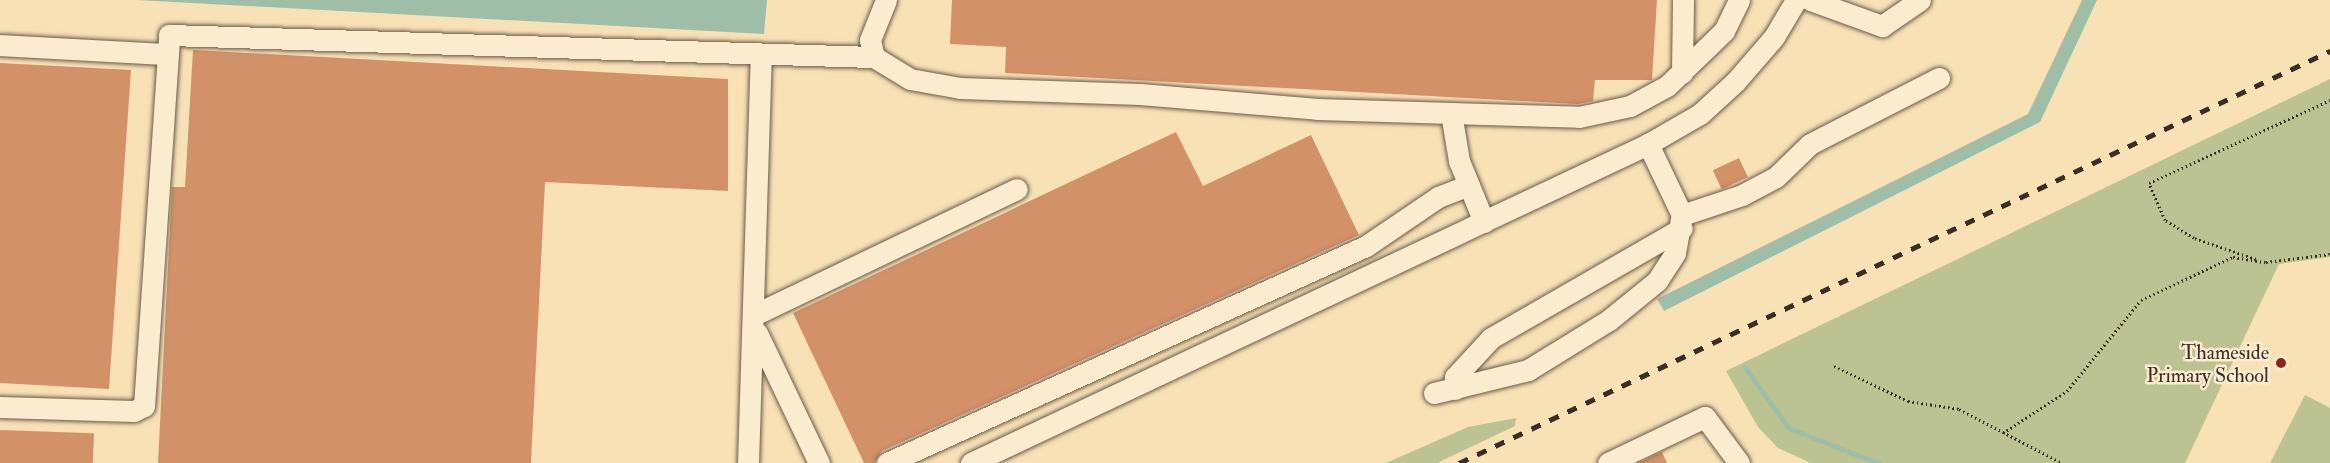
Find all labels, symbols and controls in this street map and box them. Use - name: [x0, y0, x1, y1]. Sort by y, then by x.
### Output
- place label: Thameside Primary School: [2147, 340, 2269, 387]
- marker: Thameside Primary School: [2274, 356, 2288, 370]

